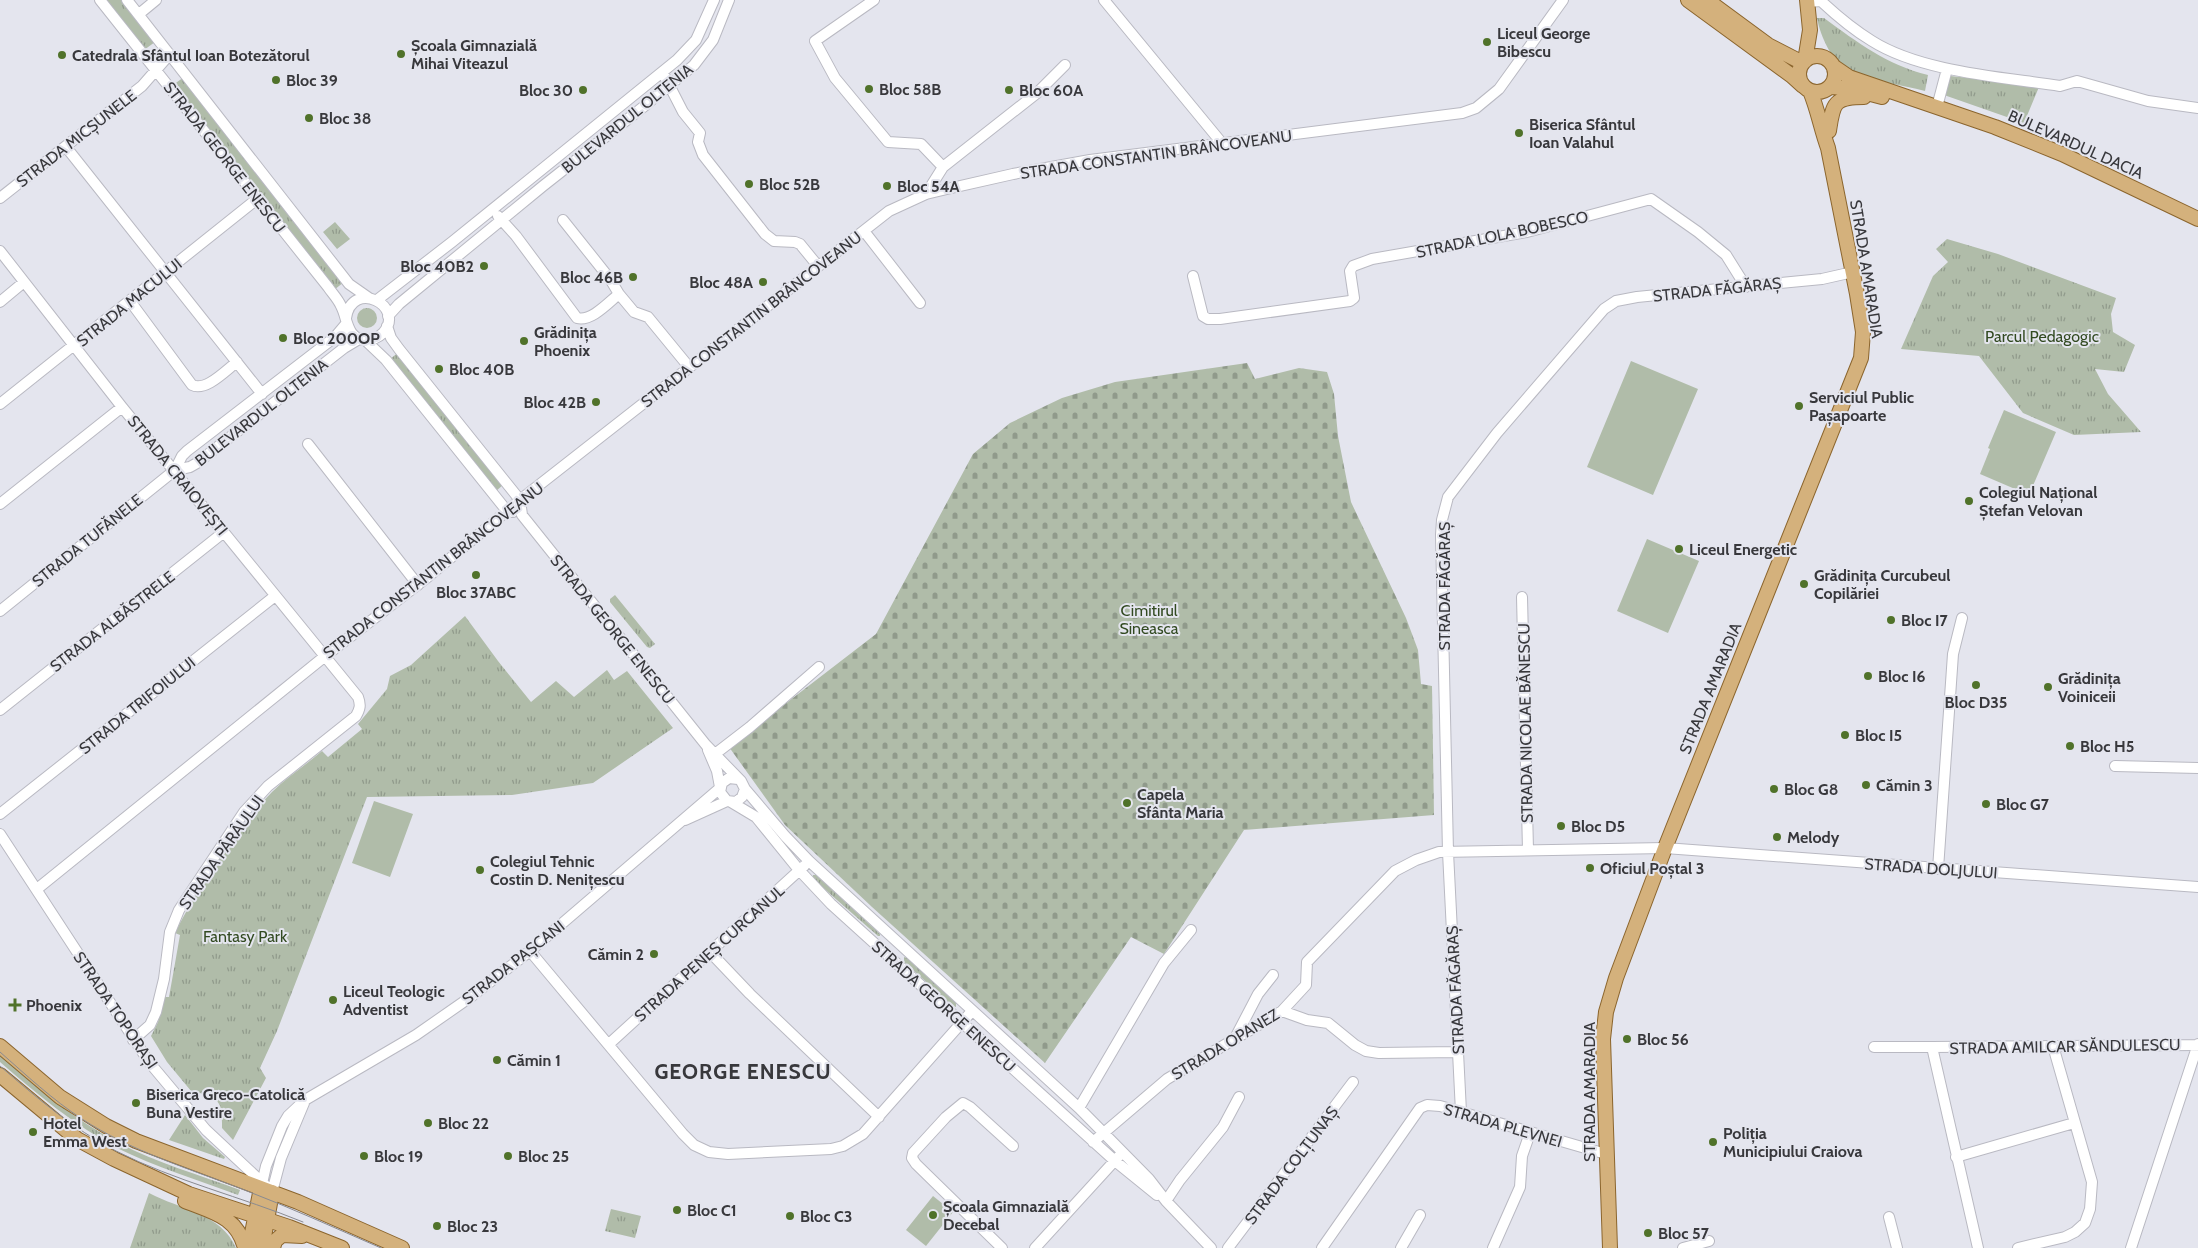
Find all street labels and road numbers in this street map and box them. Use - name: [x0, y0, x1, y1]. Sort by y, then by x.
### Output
- street label: BULEVARDUL OLTENIA: [558, 60, 697, 177]
- street label: STRADA GEORGE ENESCU: [160, 78, 290, 237]
- street label: STRADA MICȘUNELE: [13, 86, 141, 192]
- street label: BULEVARDUL DACIA: [2005, 106, 2147, 183]
- street label: STRADA CONSTANTIN BRÂNCOVEANU: [1019, 126, 1293, 183]
- street label: STRADA AMARADIA: [1846, 198, 1887, 340]
- street label: STRADA LOLA BOBESCO: [1414, 207, 1590, 262]
- street label: STRADA CONSTANTIN BRÂNCOVEANU: [637, 227, 865, 411]
- street label: STRADA MACULUI: [73, 254, 186, 351]
- street label: STRADA FĂGĂRAȘ: [1652, 273, 1782, 307]
- street label: BULEVARDUL OLTENIA: [191, 355, 332, 470]
- street label: STRADA CRAIOVEȘTI: [123, 412, 232, 540]
- street label: STRADA CONSTANTIN BRÂNCOVEANU: [319, 478, 547, 662]
- street label: STRADA TUFĂNELE: [28, 490, 147, 591]
- street label: STRADA FĂGĂRAȘ: [1435, 522, 1455, 650]
- street label: STRADA GEORGE ENESCU: [546, 551, 679, 708]
- street label: STRADA ALBĂSTRELE: [46, 567, 178, 676]
- street label: STRADA AMARADIA: [1675, 620, 1746, 757]
- street label: STRADA NICOLAE BĂNESCU: [1514, 623, 1537, 823]
- street label: STRADA TRIFOIULUI: [75, 653, 199, 758]
- street label: STRADA PÂRÂULUI: [175, 792, 268, 913]
- street label: STRADA DOLJULUI: [1864, 854, 1998, 883]
- street label: STRADA PENEȘ CURCANUL: [631, 881, 789, 1026]
- street label: STRADA PAȘCANI: [458, 916, 569, 1009]
- street label: STRADA FĂGĂRAȘ: [1443, 925, 1469, 1055]
- street label: STRADA GEORGE ENESCU: [868, 937, 1019, 1076]
- street label: STRADA TOPORAȘI: [69, 948, 162, 1073]
- street label: STRADA OPANEZ: [1168, 1005, 1283, 1084]
- street label: STRADA AMARADIA: [1580, 1022, 1599, 1162]
- street label: STRADA AMILCAR SĂNDULESCU: [1949, 1035, 2181, 1058]
- street label: STRADA PLEVNEI: [1441, 1099, 1564, 1151]
- street label: STRADA COLȚUNAȘ: [1241, 1103, 1343, 1229]

